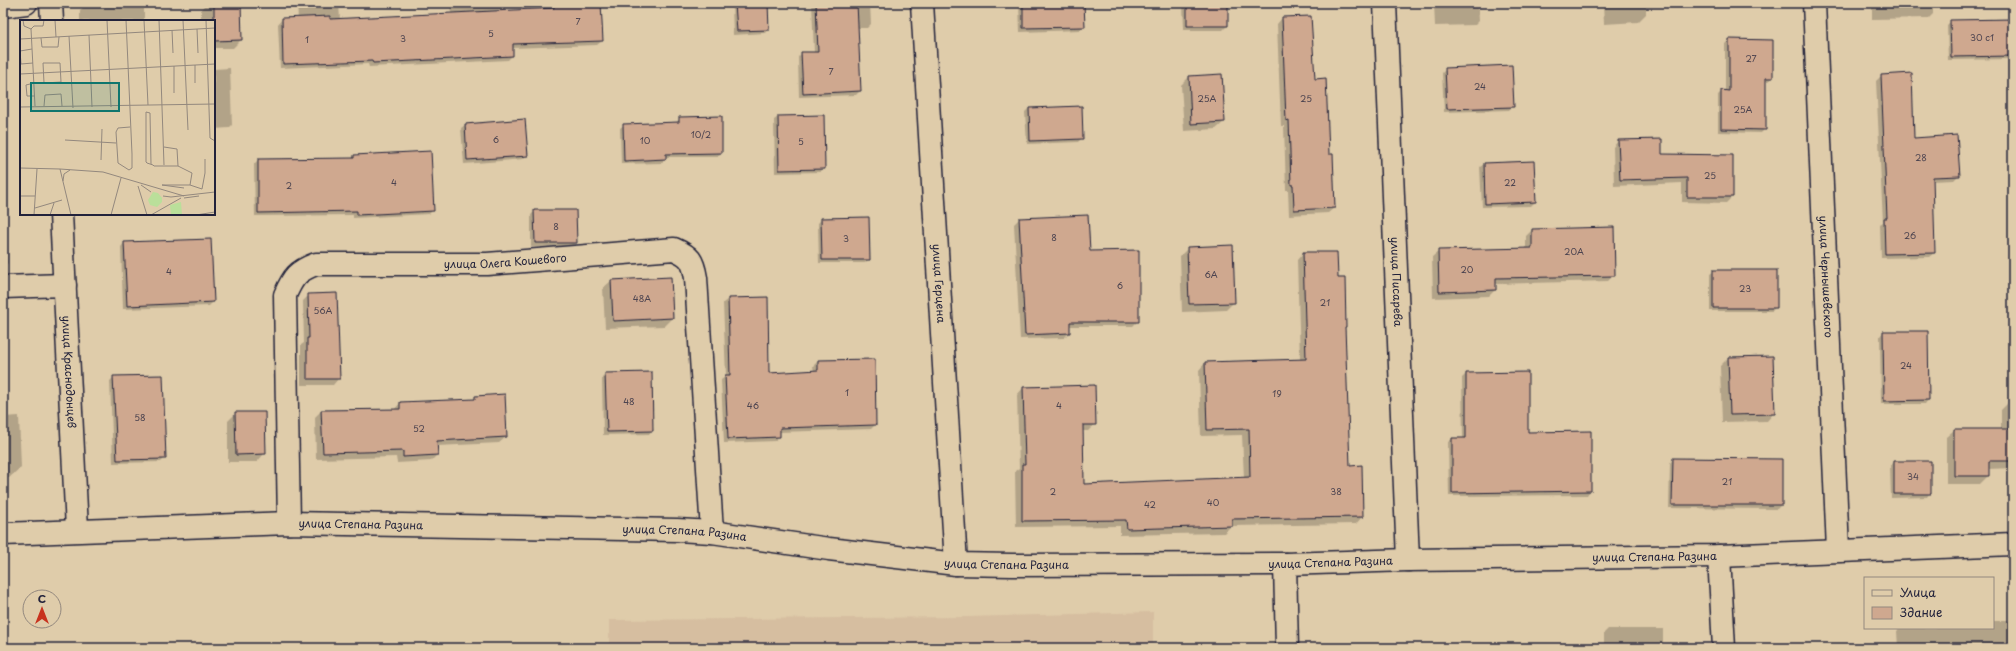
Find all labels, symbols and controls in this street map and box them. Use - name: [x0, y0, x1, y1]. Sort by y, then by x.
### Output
- house number: 7: [575, 14, 581, 28]
- inset map: [20, 20, 215, 215]
- house number: 5: [488, 26, 494, 40]
- house number: 30 с1: [1970, 30, 1994, 44]
- house number: 3: [400, 31, 406, 45]
- house number: 1: [305, 32, 309, 46]
- house number: 27: [1745, 51, 1757, 65]
- house number: 7: [828, 64, 834, 78]
- house number: 24: [1474, 79, 1486, 93]
- house number: 25А: [1198, 91, 1217, 105]
- house number: 25: [1300, 91, 1312, 105]
- house number: 25А: [1734, 102, 1753, 116]
- house number: 10/2: [691, 127, 711, 141]
- house number: 6: [493, 132, 499, 146]
- house number: 10: [640, 133, 651, 147]
- house number: 5: [798, 134, 804, 148]
- house number: 28: [1915, 150, 1927, 164]
- house number: 25: [1704, 168, 1716, 182]
- house number: 4: [391, 175, 397, 189]
- house number: 22: [1504, 175, 1516, 189]
- house number: 2: [286, 178, 292, 192]
- street label: улица Чернышевского: [1815, 215, 1838, 338]
- house number: 8: [553, 219, 559, 233]
- house number: 26: [1904, 228, 1916, 242]
- house number: 8: [1051, 230, 1057, 244]
- house number: 3: [843, 231, 849, 245]
- street label: улица Писарева: [1387, 236, 1407, 327]
- street label: улица Герцена: [929, 243, 950, 324]
- house number: 20А: [1564, 244, 1584, 258]
- street label: улица Олега Кошевого: [444, 249, 567, 272]
- house number: 20: [1461, 262, 1474, 276]
- house number: 4: [166, 264, 172, 278]
- house number: 6А: [1204, 267, 1218, 281]
- house number: 6: [1117, 278, 1123, 292]
- house number: 23: [1739, 281, 1751, 295]
- house number: 48А: [633, 291, 651, 305]
- house number: 21: [1320, 295, 1330, 309]
- house number: 56А: [314, 303, 333, 317]
- street label: улица Краснодонцев: [58, 315, 81, 429]
- house number: 24: [1900, 358, 1912, 372]
- house number: 1: [845, 385, 849, 399]
- house number: 19: [1272, 386, 1282, 400]
- house number: 48: [623, 394, 635, 408]
- house number: 46: [747, 398, 759, 412]
- house number: 4: [1056, 398, 1062, 412]
- house number: 58: [134, 410, 146, 424]
- house number: 52: [413, 421, 425, 435]
- house number: 34: [1907, 469, 1919, 483]
- house number: 21: [1722, 474, 1732, 488]
- house number: 2: [1050, 484, 1056, 498]
- house number: 38: [1330, 484, 1342, 498]
- house number: 40: [1207, 495, 1220, 509]
- house number: 42: [1144, 497, 1156, 511]
- street label: улица Степана Разина: [298, 514, 423, 533]
- street label: улица Степана Разина: [622, 520, 748, 545]
- street label: улица Степана Разина: [1592, 547, 1717, 566]
- street label: улица Степана Разина: [1268, 551, 1393, 572]
- street label: улица Степана Разина: [943, 554, 1069, 573]
- legend: [1864, 577, 1994, 629]
- text: Улица: [1900, 583, 1936, 601]
- north arrow: [22, 589, 62, 629]
- text: С: [38, 590, 46, 607]
- text: Здание: [1900, 603, 1942, 621]

